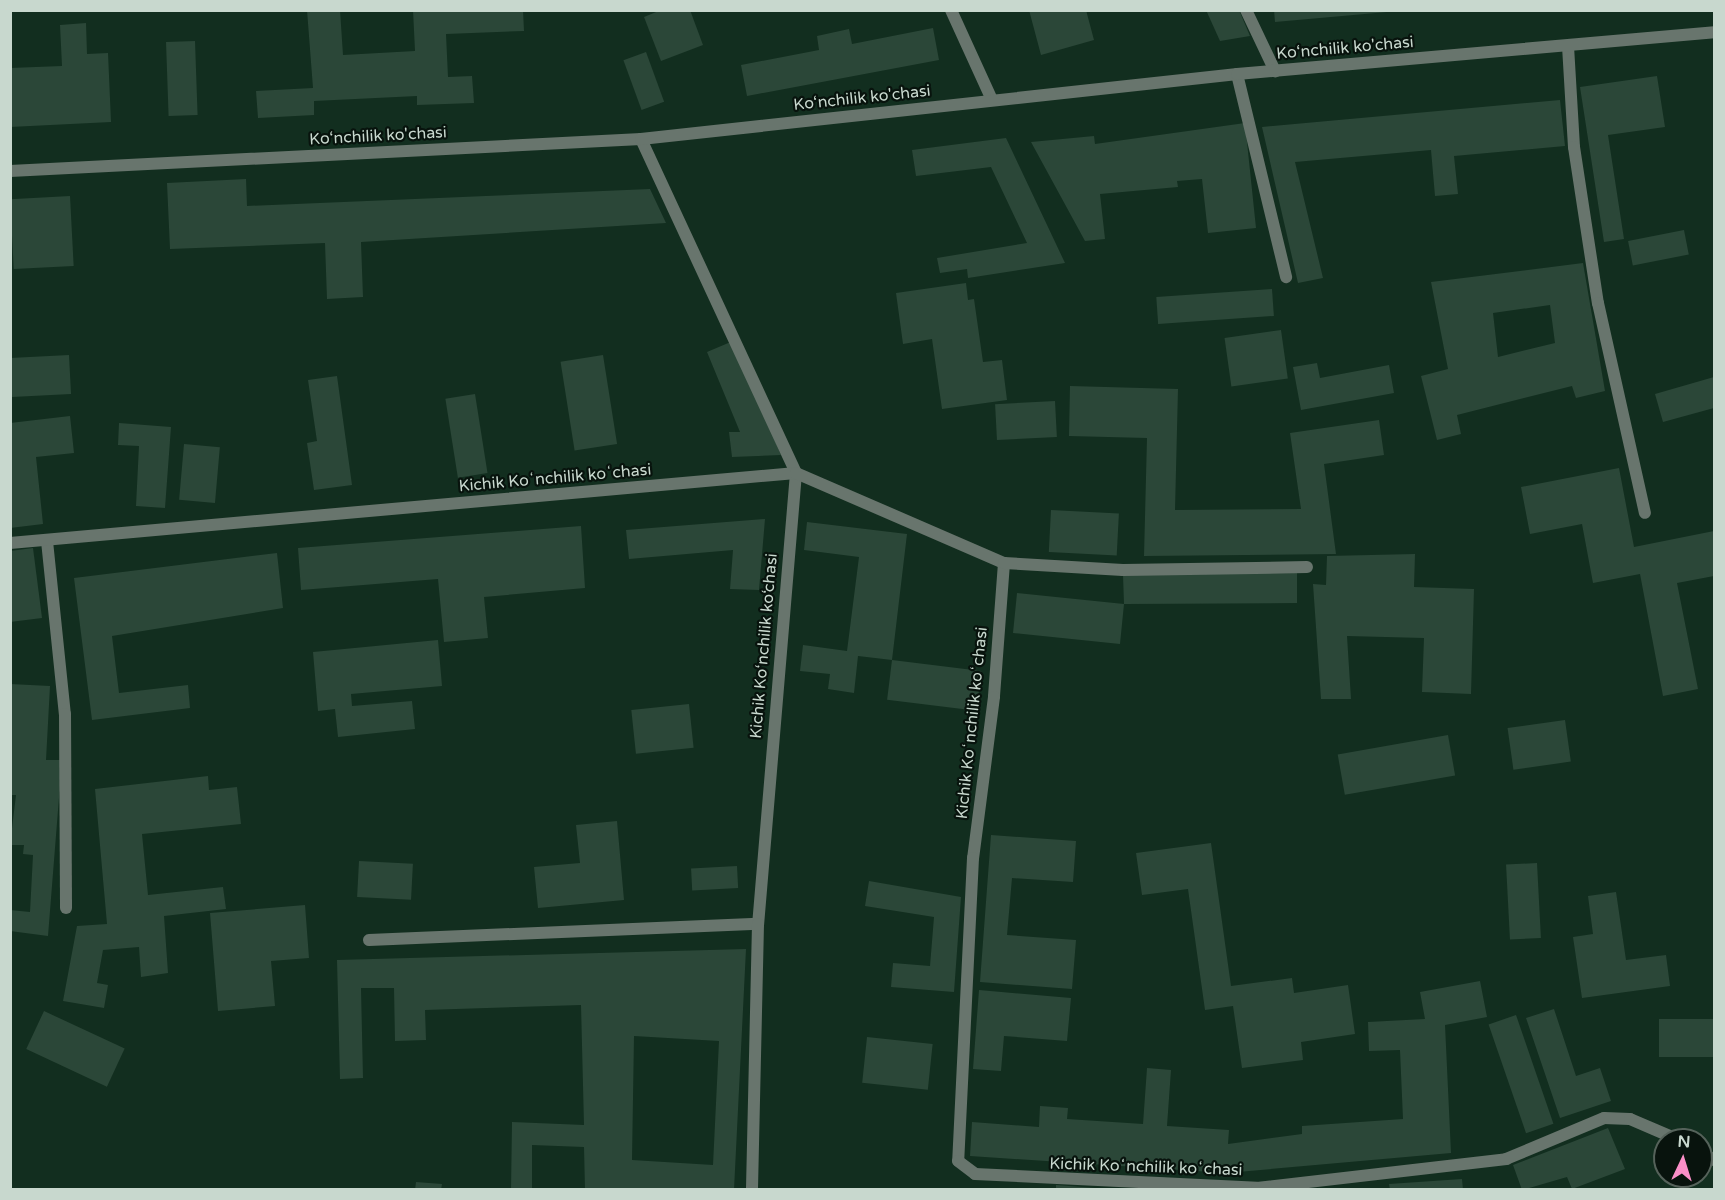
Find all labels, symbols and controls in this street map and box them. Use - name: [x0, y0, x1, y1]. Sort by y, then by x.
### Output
- street label: Ko‘nchilik ko'chasi: [1276, 32, 1414, 64]
- street label: Ko‘nchilik ko'chasi: [793, 81, 931, 115]
- street label: Ko‘nchilik ko'chasi: [309, 123, 447, 149]
- street label: Kichik Koʻnchilik koʻchasi: [458, 460, 652, 496]
- street label: Kichik Ko‘nchilik ko‘chasi: [746, 552, 782, 740]
- street label: Kichik Koʻnchilik koʻchasi: [952, 626, 992, 820]
- north arrow: [1653, 1128, 1713, 1188]
- text: N: [1677, 1132, 1691, 1152]
- street label: Kichik Koʻnchilik koʻchasi: [1049, 1154, 1243, 1180]

